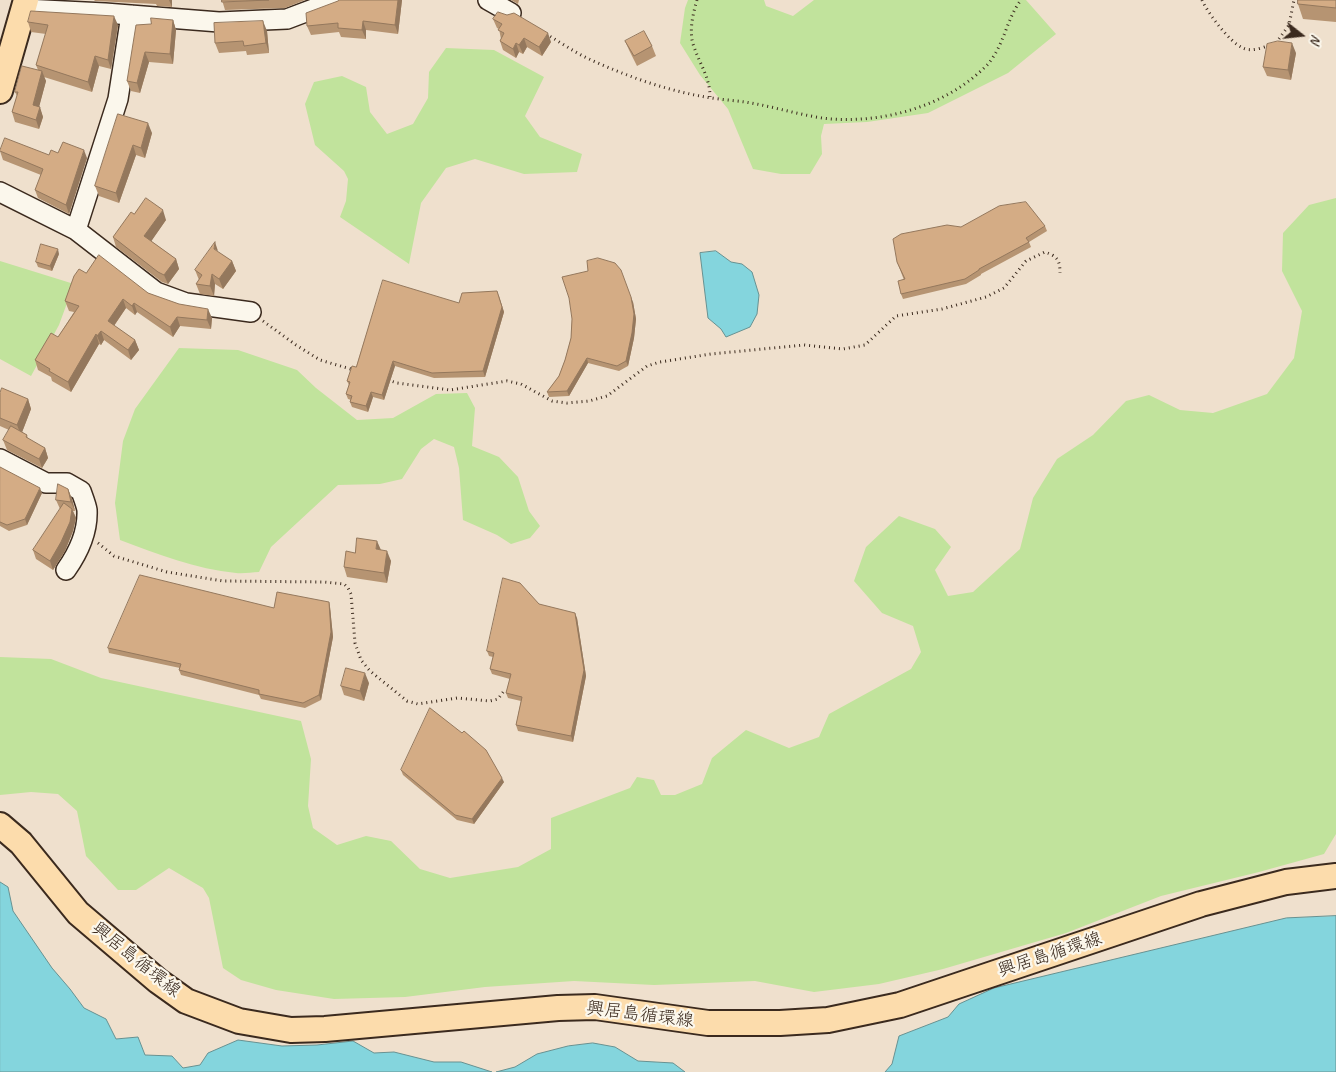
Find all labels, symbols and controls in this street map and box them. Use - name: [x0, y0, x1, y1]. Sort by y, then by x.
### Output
- north arrow: [1276, 10, 1326, 60]
- text: N: [1307, 33, 1325, 46]
- street label: 興居島循環線: [87, 918, 185, 1002]
- street label: 興居島循環線: [995, 928, 1105, 982]
- street label: 興居島循環線: [585, 998, 695, 1032]

